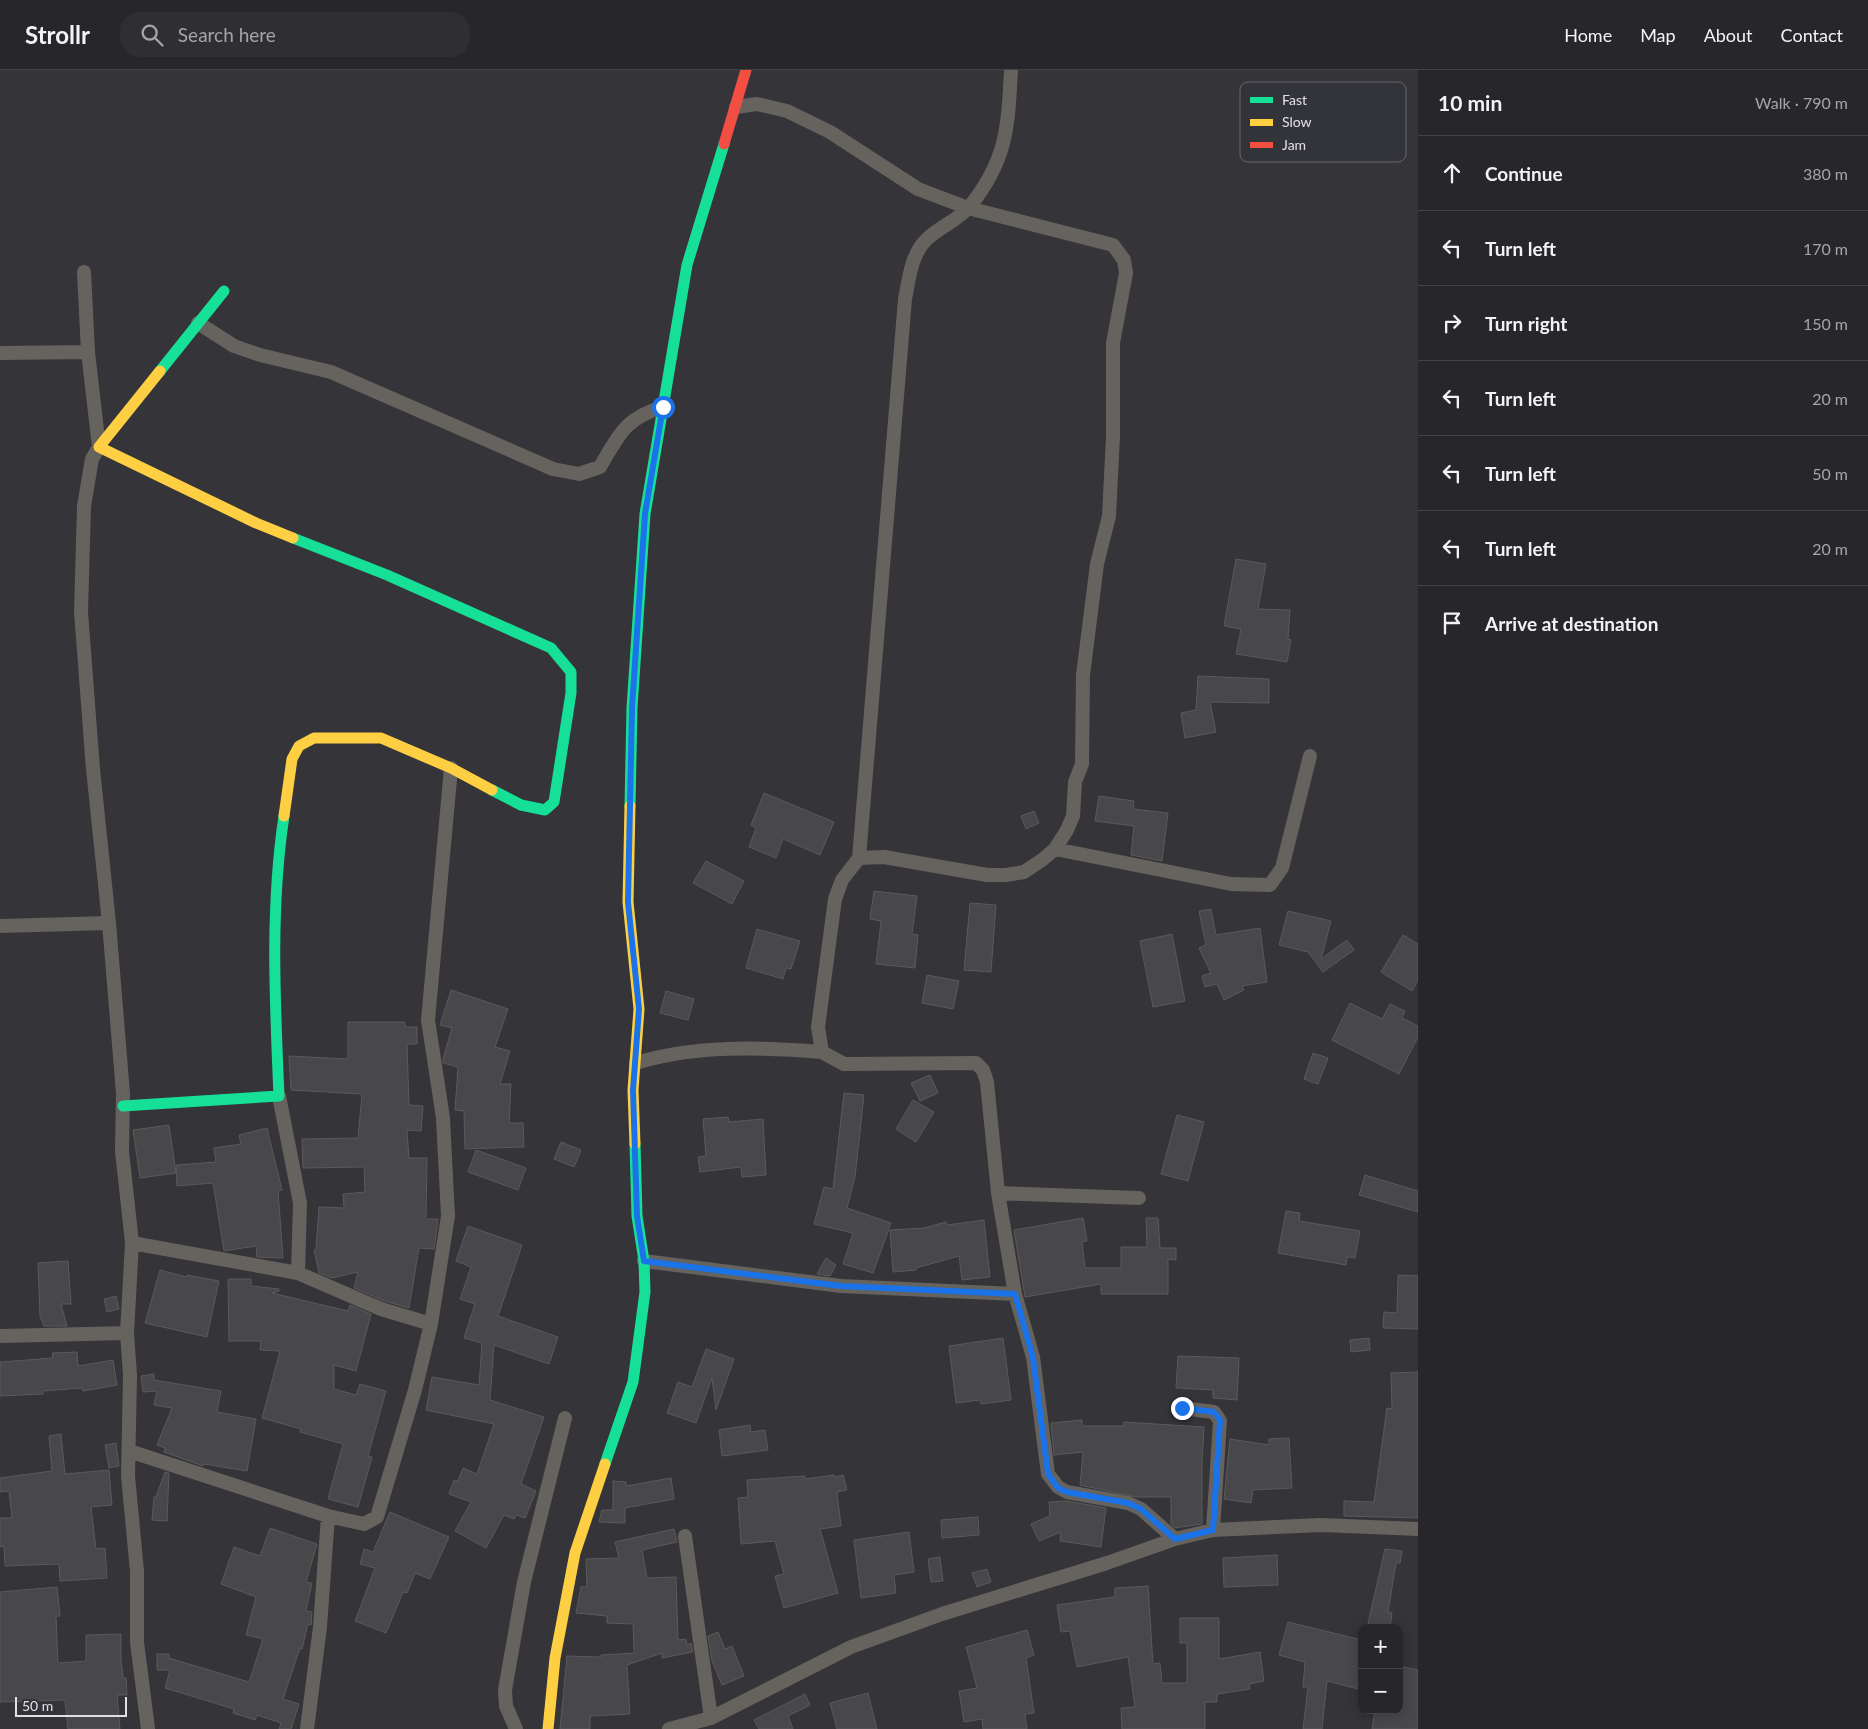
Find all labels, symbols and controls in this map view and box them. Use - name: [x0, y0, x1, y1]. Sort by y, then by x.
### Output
- search box: [120, 12, 470, 57]
- text: Strollr: [25, 20, 90, 49]
- icon: search: [138, 21, 166, 49]
- text: Search here: [178, 23, 276, 46]
- text: Home: [1564, 24, 1612, 46]
- text: Map: [1640, 24, 1676, 46]
- text: About: [1704, 24, 1753, 46]
- text: Contact: [1781, 24, 1843, 46]
- legend: [1240, 82, 1406, 162]
- text: 10 min: [1438, 90, 1502, 115]
- text: Fast: [1282, 91, 1307, 108]
- text: Walk · 790 m: [1755, 93, 1848, 112]
- text: Slow: [1282, 113, 1312, 130]
- text: Jam: [1282, 136, 1306, 153]
- icon: ahead: [1438, 159, 1466, 187]
- text: Continue: [1485, 162, 1563, 185]
- text: 380 m: [1803, 164, 1848, 183]
- icon: left: [1438, 234, 1466, 262]
- text: Turn left: [1485, 237, 1556, 260]
- text: 170 m: [1803, 239, 1848, 258]
- icon: right: [1438, 309, 1466, 337]
- text: Turn right: [1485, 312, 1567, 335]
- text: 150 m: [1803, 314, 1848, 333]
- icon: left: [1438, 384, 1466, 412]
- text: Turn left: [1485, 387, 1556, 410]
- text: 20 m: [1812, 389, 1848, 408]
- route start: [652, 396, 675, 419]
- icon: left: [1438, 459, 1466, 487]
- text: Turn left: [1485, 462, 1556, 485]
- text: 50 m: [1812, 464, 1848, 483]
- icon: left: [1438, 534, 1466, 562]
- text: Turn left: [1485, 537, 1556, 560]
- text: 20 m: [1812, 539, 1848, 558]
- icon: arrive: [1438, 609, 1466, 637]
- text: Arrive at destination: [1485, 612, 1658, 635]
- route end: [1171, 1397, 1194, 1420]
- map controls: [1358, 1624, 1403, 1714]
- button: +: [1358, 1624, 1403, 1669]
- button: −: [1358, 1669, 1403, 1714]
- scale bar: [15, 1694, 128, 1717]
- text: 50 m: [22, 1697, 53, 1714]

